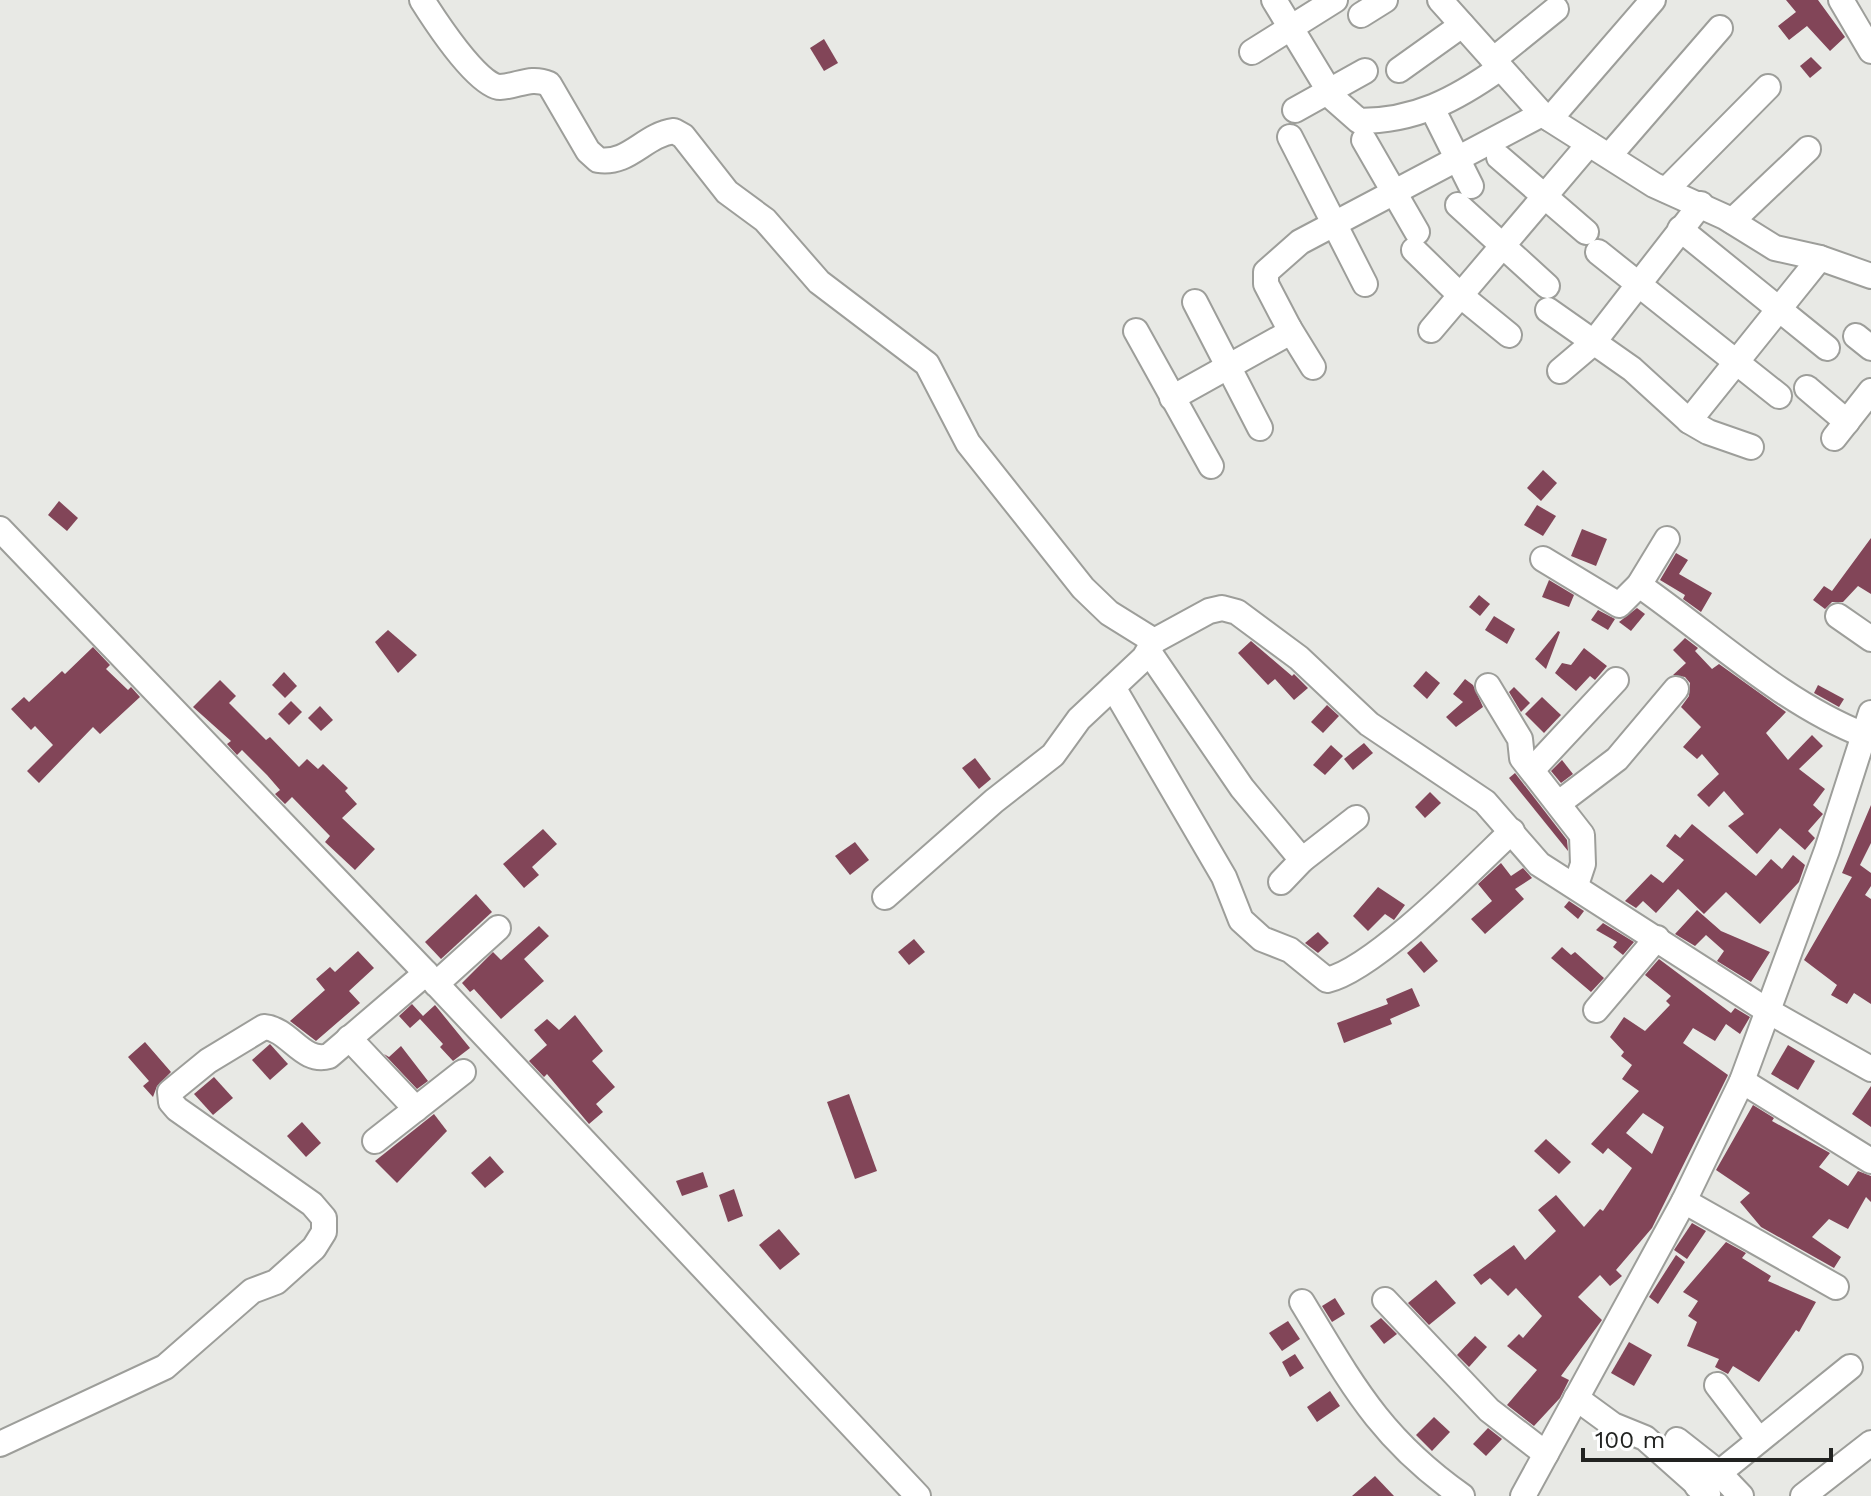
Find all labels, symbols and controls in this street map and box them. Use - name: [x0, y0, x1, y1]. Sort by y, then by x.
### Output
- scale bar: [1583, 1412, 1831, 1462]
- text: 100 m: [1595, 1426, 1665, 1454]

